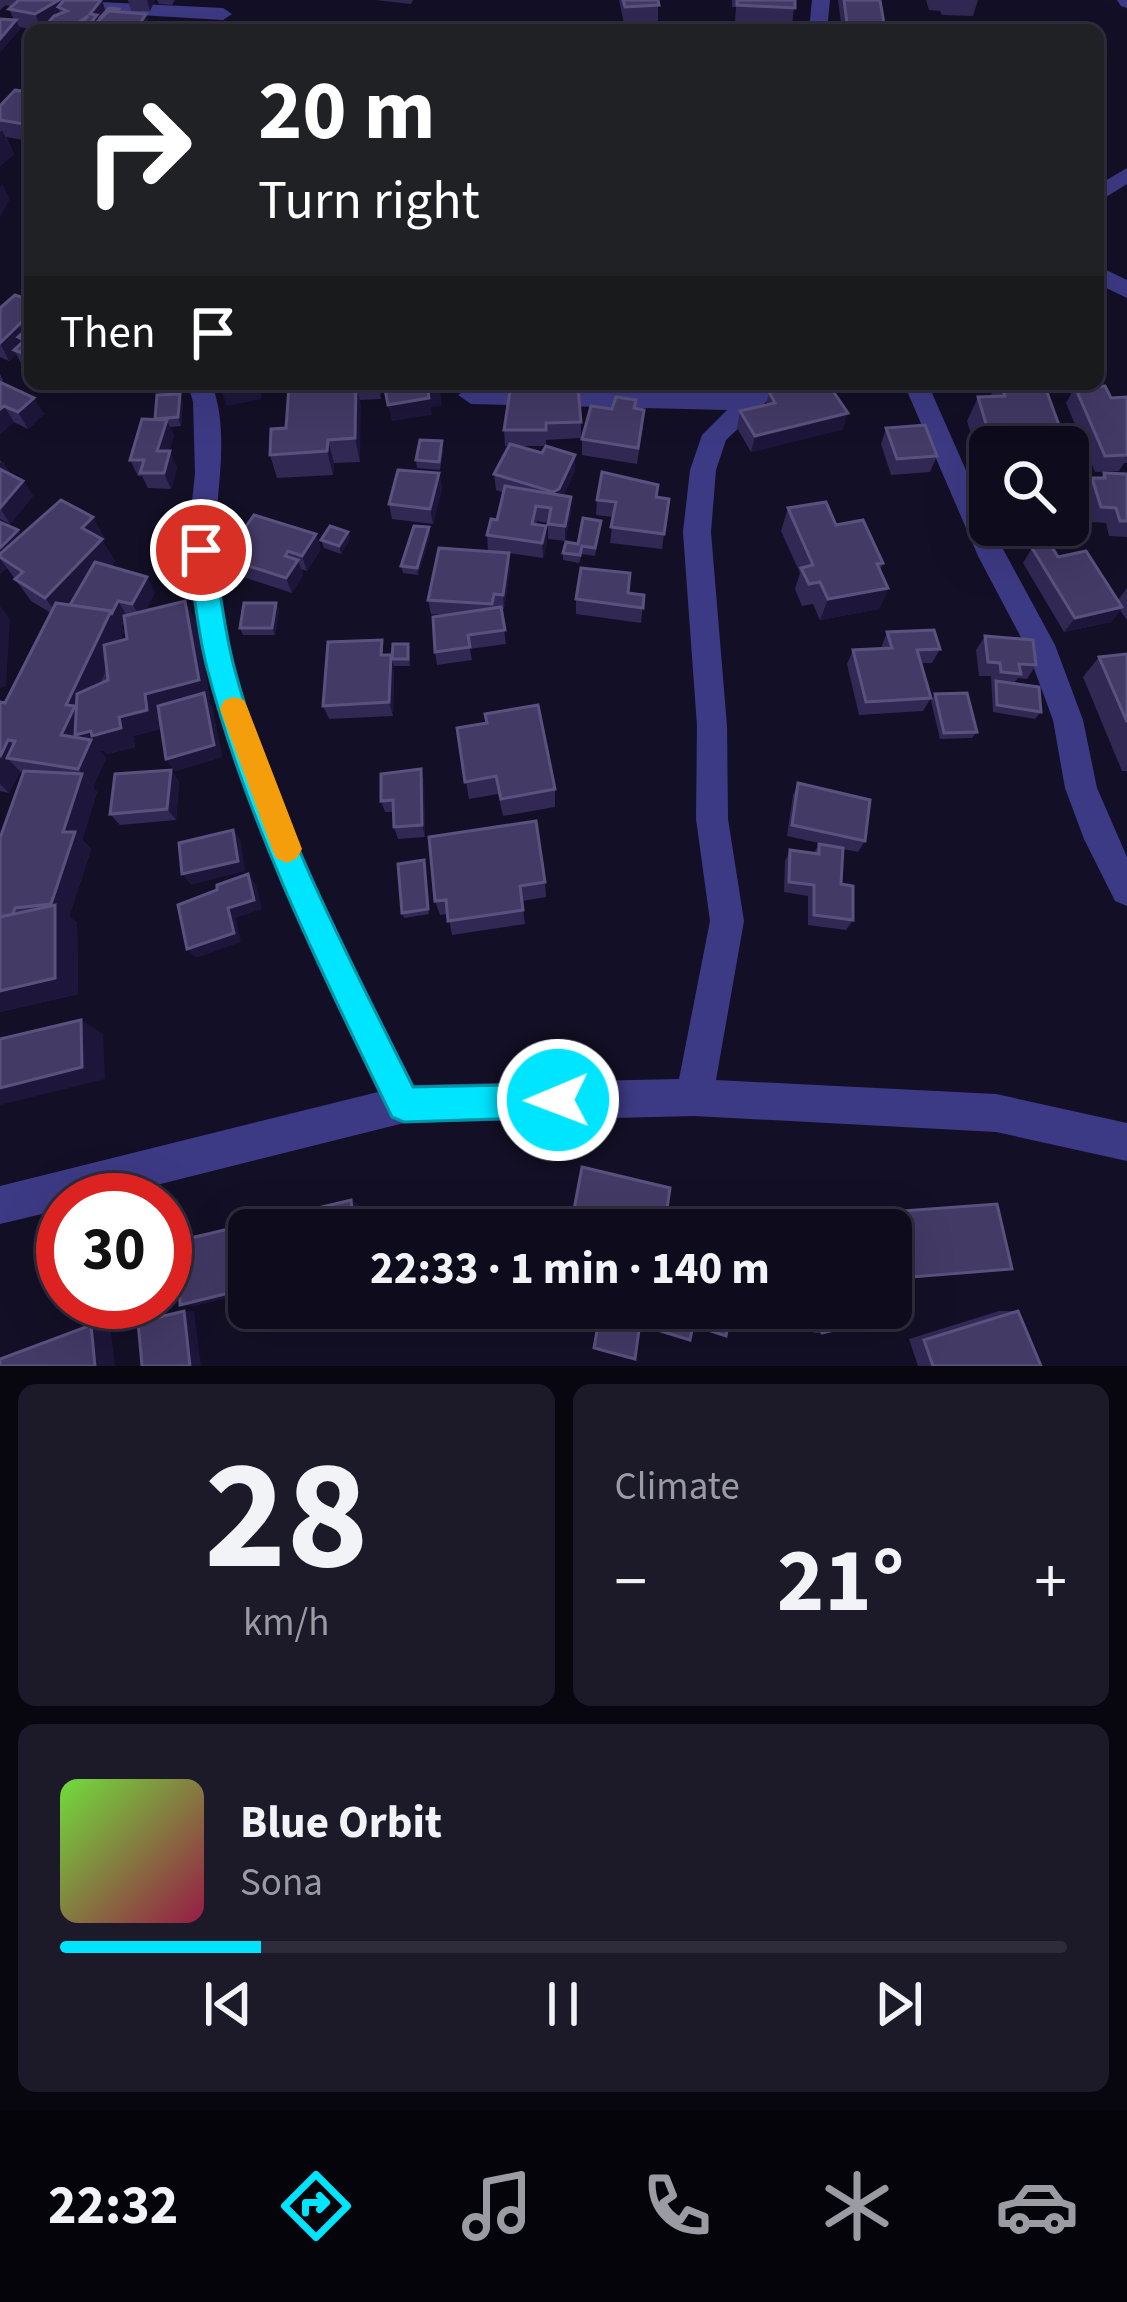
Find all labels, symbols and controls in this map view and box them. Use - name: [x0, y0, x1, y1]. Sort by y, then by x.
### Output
- text: 20 m: [258, 52, 436, 172]
- icon: right: [60, 72, 216, 228]
- text: Turn right: [258, 163, 480, 240]
- icon: arrive: [180, 300, 246, 366]
- text: Then: [60, 301, 156, 365]
- map controls: [969, 426, 1089, 546]
- button: search: [969, 426, 1089, 546]
- pin: [150, 499, 252, 601]
- icon: arrive: [168, 517, 234, 583]
- position arrow: [495, 1037, 621, 1163]
- speed limit sign: 30: [36, 1173, 192, 1329]
- text: 22:33 · 1 min · 140 m: [370, 1237, 770, 1301]
- text: 28: [204, 1406, 369, 1628]
- text: Climate: [615, 1459, 740, 1515]
- text: 21°: [777, 1518, 905, 1646]
- text: −: [615, 1535, 647, 1629]
- text: +: [1034, 1535, 1067, 1629]
- text: km/h: [243, 1595, 330, 1651]
- text: Blue Orbit: [240, 1791, 442, 1855]
- text: Sona: [240, 1855, 323, 1911]
- icon: previous: [195, 1971, 261, 2037]
- icon: pause: [530, 1971, 596, 2037]
- icon: next: [866, 1971, 932, 2037]
- icon: directions: [274, 2164, 358, 2248]
- icon: music: [455, 2164, 539, 2248]
- icon: phone: [635, 2164, 719, 2248]
- icon: climate: [815, 2164, 899, 2248]
- icon: car: [995, 2164, 1079, 2248]
- text: 22:32: [48, 2168, 178, 2245]

